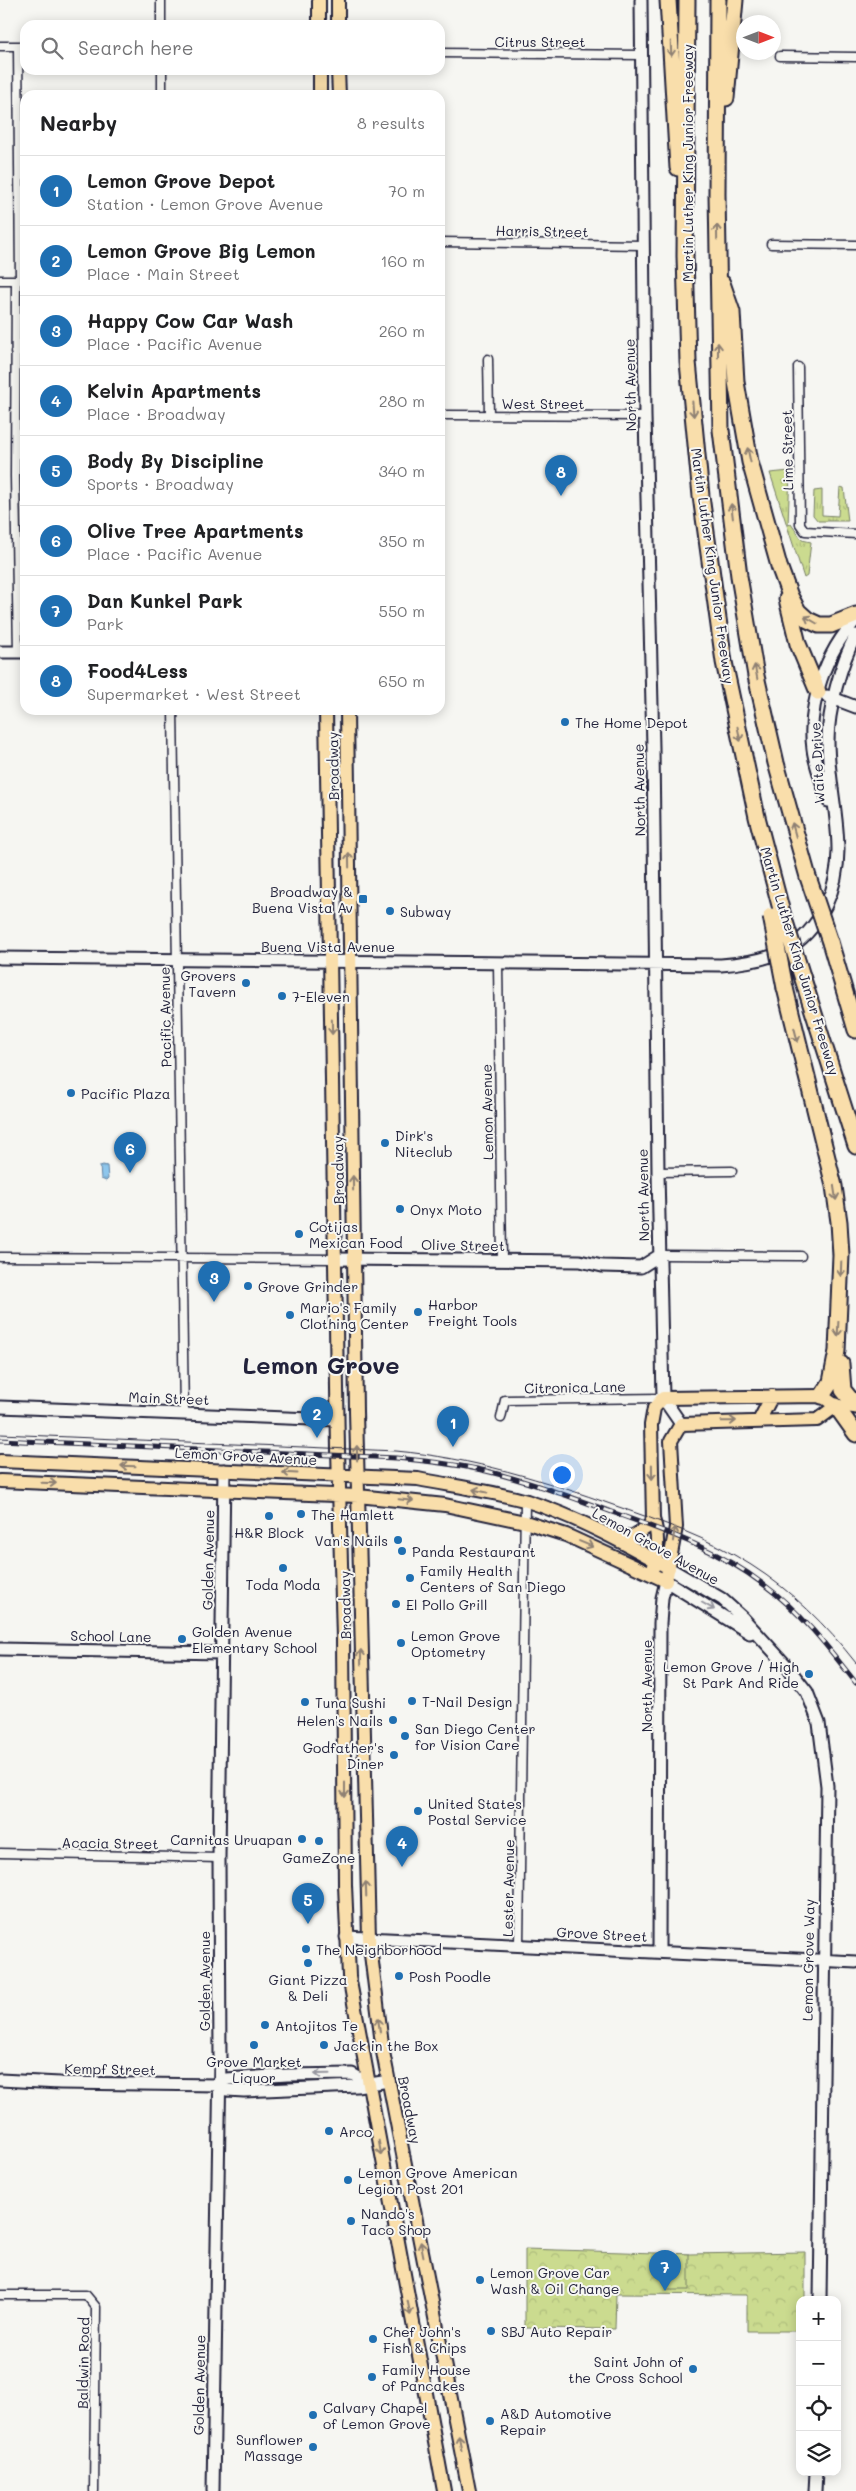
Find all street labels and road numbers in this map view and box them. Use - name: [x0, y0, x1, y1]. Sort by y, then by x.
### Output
- street label: Citrus Street: [495, 32, 585, 51]
- street label: Martin Luther King Junior Freeway: [678, 44, 697, 282]
- street label: Harris Street: [495, 221, 589, 241]
- street label: North Avenue: [620, 339, 640, 431]
- street label: West Street: [502, 394, 584, 413]
- street label: Lime Street: [777, 410, 797, 490]
- street label: Martin Luther King Junior Freeway: [687, 447, 739, 685]
- street label: Waite Drive: [805, 722, 829, 804]
- street label: Broadway: [323, 732, 343, 800]
- street label: North Avenue: [629, 744, 649, 836]
- street label: Martin Luther King Junior Freeway: [756, 844, 844, 1078]
- street label: Buena Vista Avenue: [261, 937, 395, 956]
- street label: Pacific Avenue: [155, 966, 175, 1068]
- street label: Lemon Avenue: [477, 1064, 497, 1160]
- street label: Broadway: [328, 1136, 348, 1204]
- street label: North Avenue: [633, 1149, 653, 1241]
- street label: Olive Street: [421, 1235, 505, 1255]
- street label: Citronica Lane: [524, 1377, 626, 1397]
- street label: Main Street: [128, 1387, 210, 1409]
- street label: Lemon Grove Avenue: [174, 1443, 318, 1469]
- street label: Lemon Grove Avenue: [589, 1503, 723, 1589]
- street label: Golden Avenue: [198, 1510, 218, 1610]
- street label: Broadway: [335, 1571, 355, 1639]
- street label: School Lane: [70, 1626, 152, 1646]
- street label: North Avenue: [637, 1640, 656, 1732]
- street label: Acacia Street: [61, 1833, 159, 1853]
- street label: Lester Avenue: [498, 1839, 518, 1937]
- street label: Lemon Grove Way: [797, 1899, 819, 2021]
- street label: Grove Street: [556, 1922, 648, 1946]
- street label: Golden Avenue: [195, 1931, 214, 2031]
- street label: Kempf Street: [64, 2059, 156, 2079]
- street label: Broadway: [394, 2075, 426, 2145]
- street label: Baldwin Road: [73, 2317, 93, 2409]
- street label: Golden Avenue: [189, 2335, 209, 2435]

